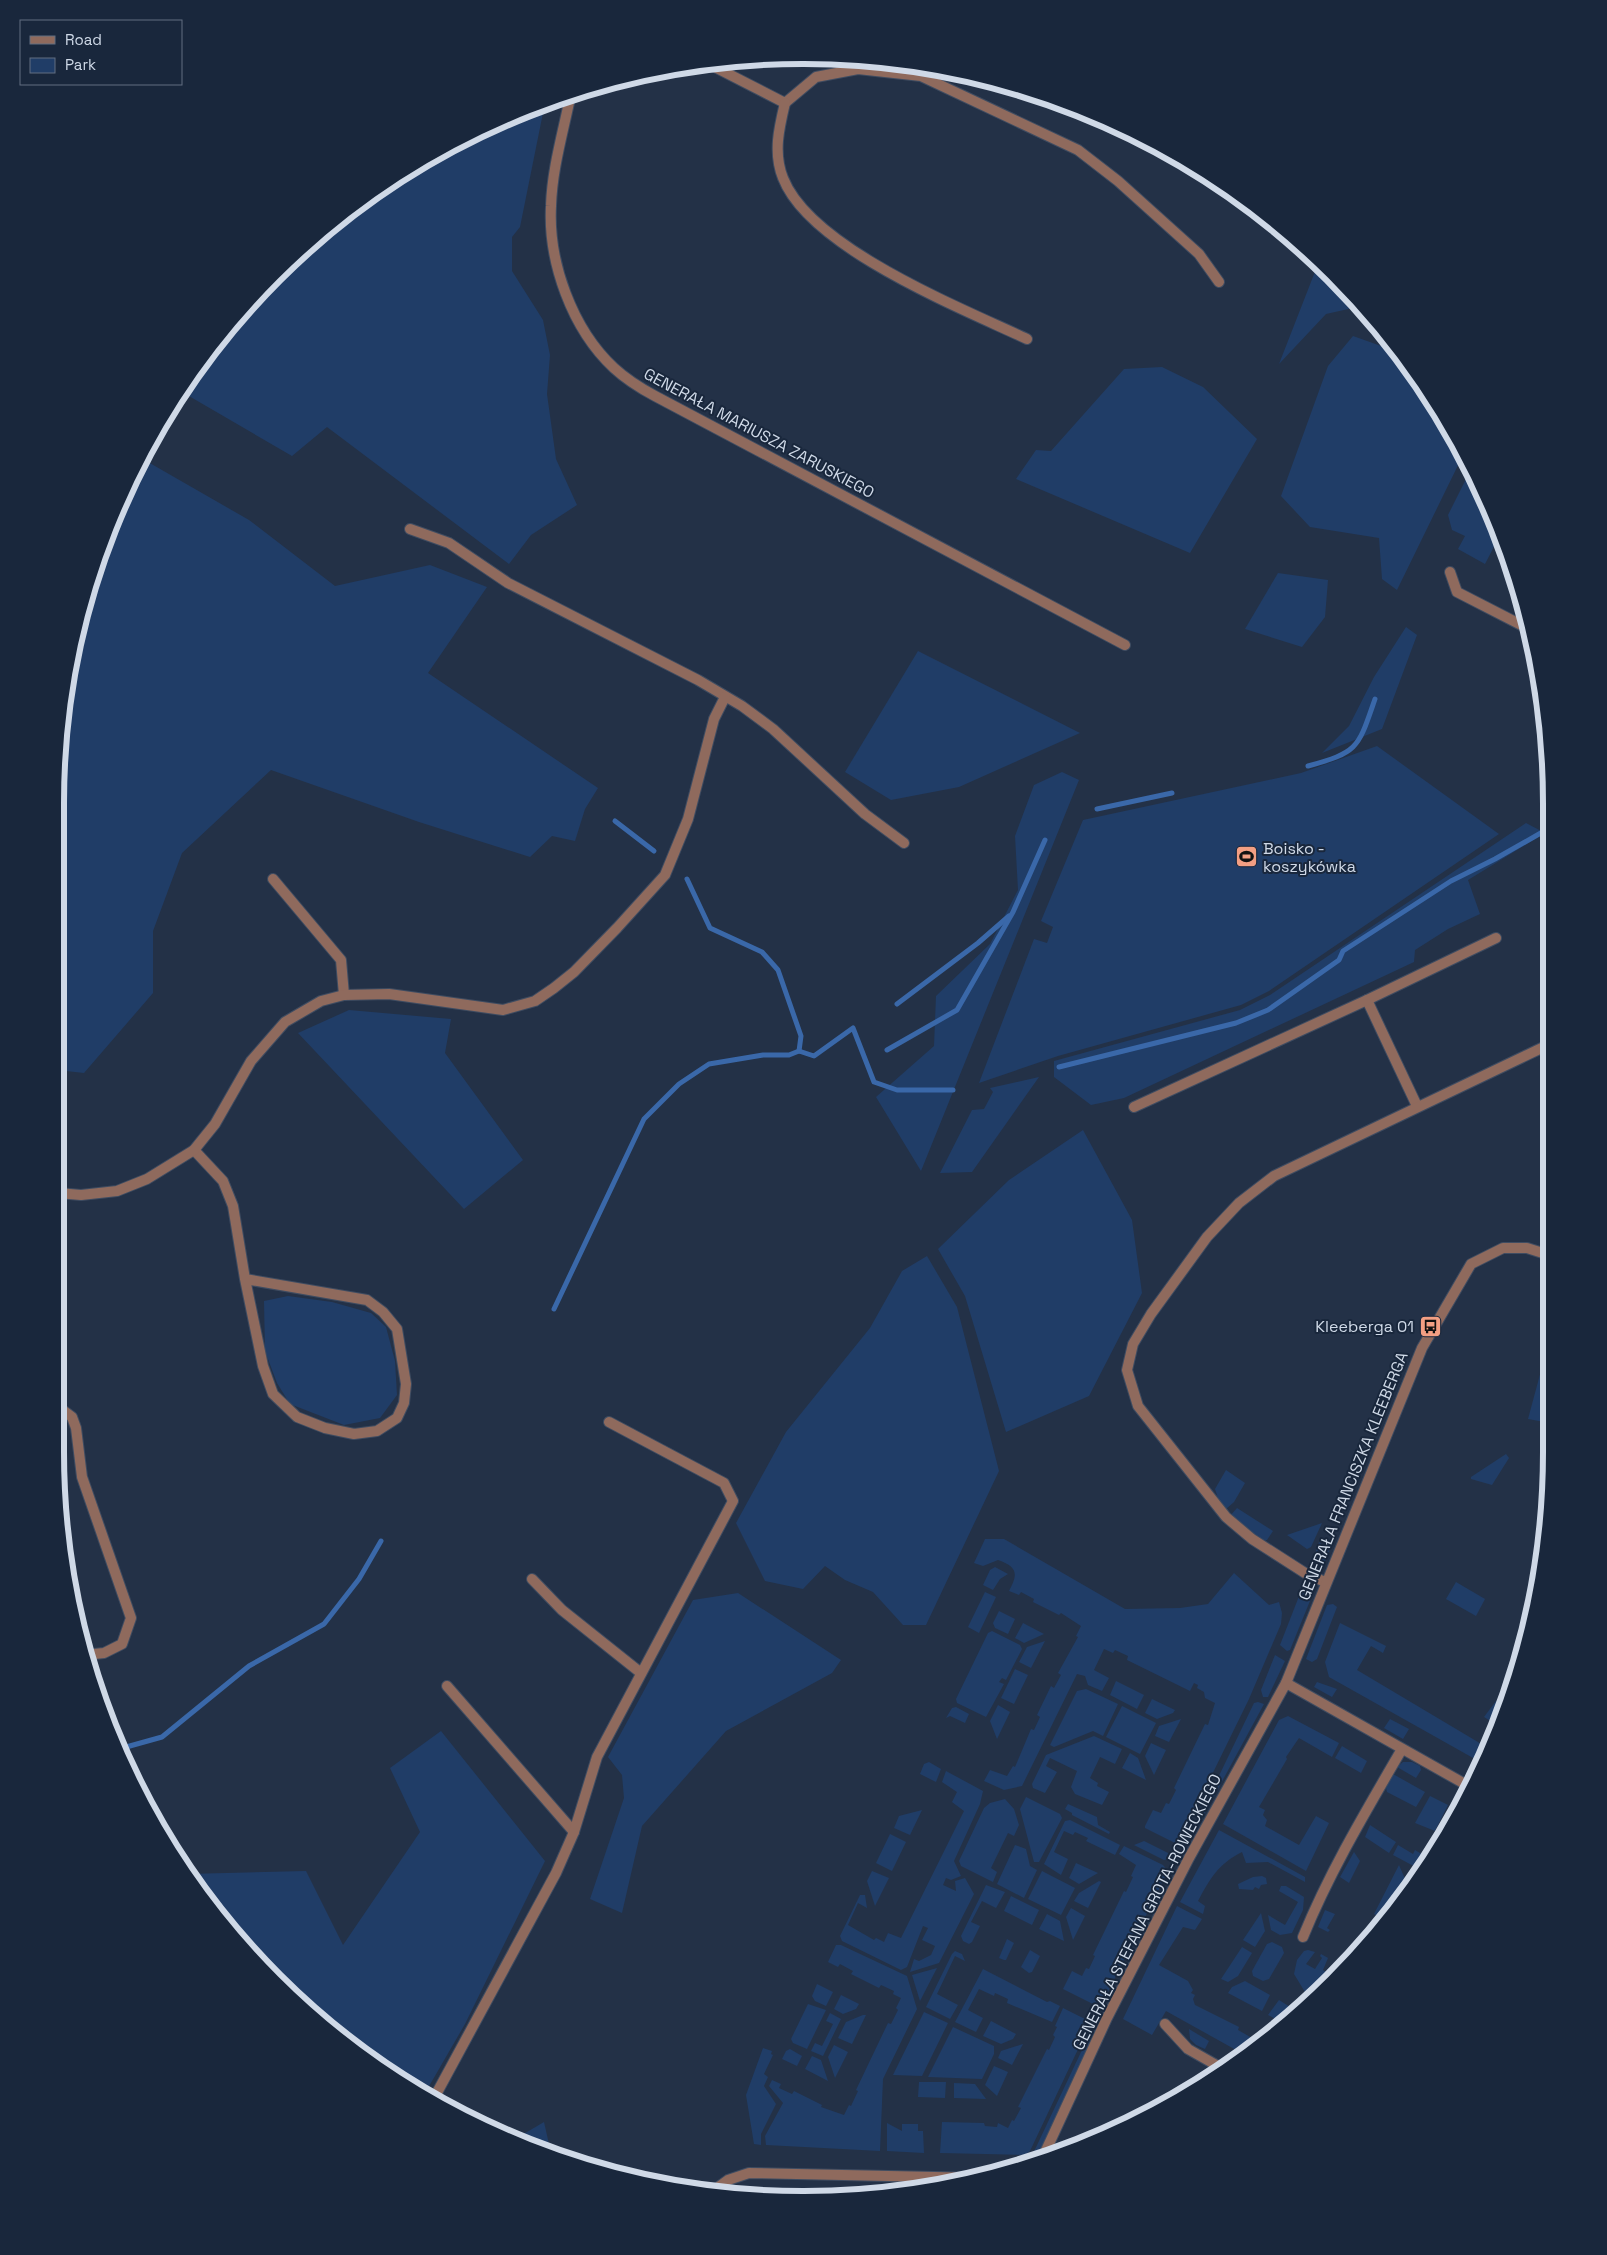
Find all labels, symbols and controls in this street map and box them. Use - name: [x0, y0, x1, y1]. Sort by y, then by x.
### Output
- legend: [20, 20, 182, 85]
- text: Road: [65, 30, 102, 49]
- text: Park: [65, 55, 96, 74]
- street label: GENERAŁA MARIUSZA ZARUSKIEGO: [640, 363, 878, 503]
- place label: Boisko - koszykówka: [1263, 838, 1356, 877]
- sports icon: Boisko - koszykówka: [1235, 845, 1259, 869]
- bus stop icon: Kleeberga 01: [1418, 1314, 1442, 1338]
- place label: Kleeberga 01: [1315, 1316, 1414, 1337]
- street label: GENERAŁA FRANCISZKA KLEEBERGA: [1293, 1349, 1413, 1603]
- street label: GENERAŁA STEFANA GROTA-ROWECKIEGO: [1068, 1770, 1226, 2054]

